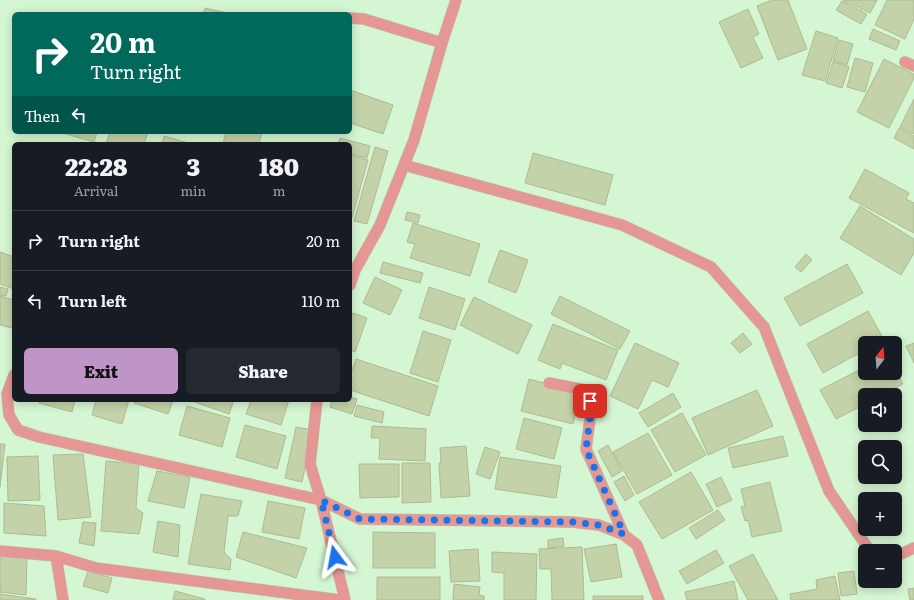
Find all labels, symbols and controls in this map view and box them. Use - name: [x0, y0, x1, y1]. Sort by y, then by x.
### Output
- text: 20 m: [90, 20, 156, 62]
- icon: right: [24, 28, 76, 80]
- text: Turn right: [90, 58, 181, 85]
- text: Then: [24, 104, 60, 127]
- icon: left: [68, 104, 90, 126]
- text: 22:28: [65, 148, 127, 183]
- text: 3: [186, 148, 200, 183]
- text: 180: [259, 148, 299, 183]
- text: Arrival: [74, 181, 118, 200]
- text: min: [180, 181, 206, 200]
- text: m: [273, 181, 285, 200]
- text: Turn right: [58, 229, 140, 252]
- text: 20 m: [306, 229, 340, 252]
- icon: right: [24, 230, 46, 252]
- text: Turn left: [58, 289, 127, 312]
- text: 110 m: [302, 289, 340, 312]
- icon: left: [24, 290, 46, 312]
- north arrow: [858, 336, 902, 380]
- map controls: [858, 336, 902, 588]
- button: Exit: [24, 348, 178, 394]
- button: Share: [186, 348, 340, 394]
- pin: [573, 384, 607, 418]
- button: sound: [858, 388, 902, 432]
- icon: arrive: [579, 390, 601, 412]
- button: search: [858, 440, 902, 484]
- button: +: [858, 492, 902, 536]
- position arrow: [314, 536, 356, 578]
- button: −: [858, 544, 902, 588]

